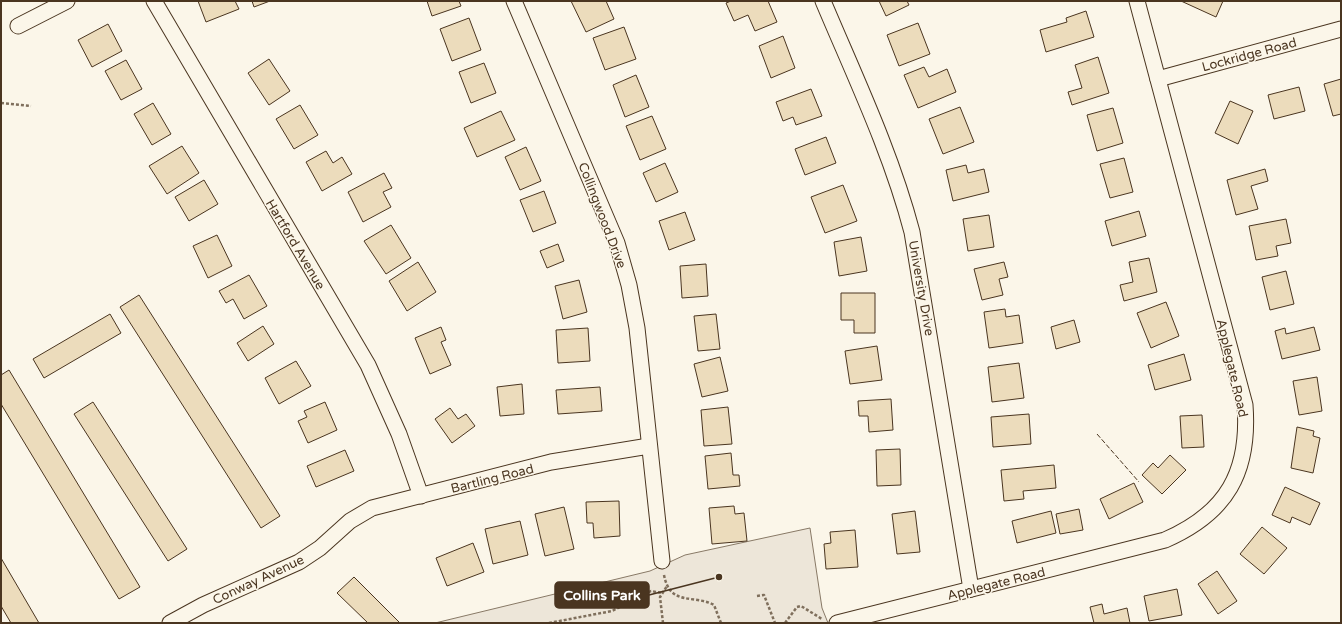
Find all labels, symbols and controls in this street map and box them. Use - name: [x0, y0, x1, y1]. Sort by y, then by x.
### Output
- street label: Lockridge Road: [1200, 35, 1298, 75]
- street label: Collingwood Drive: [574, 160, 630, 271]
- street label: Hartford Avenue: [262, 196, 328, 293]
- street label: University Drive: [905, 239, 937, 337]
- street label: Applegate Road: [1213, 318, 1251, 419]
- street label: Bartling Road: [449, 461, 535, 497]
- street label: Conway Avenue: [210, 552, 307, 608]
- street label: Applegate Road: [946, 564, 1047, 604]
- callout: Collins Park: [555, 582, 649, 608]
- text: Collins Park: [563, 587, 641, 604]

